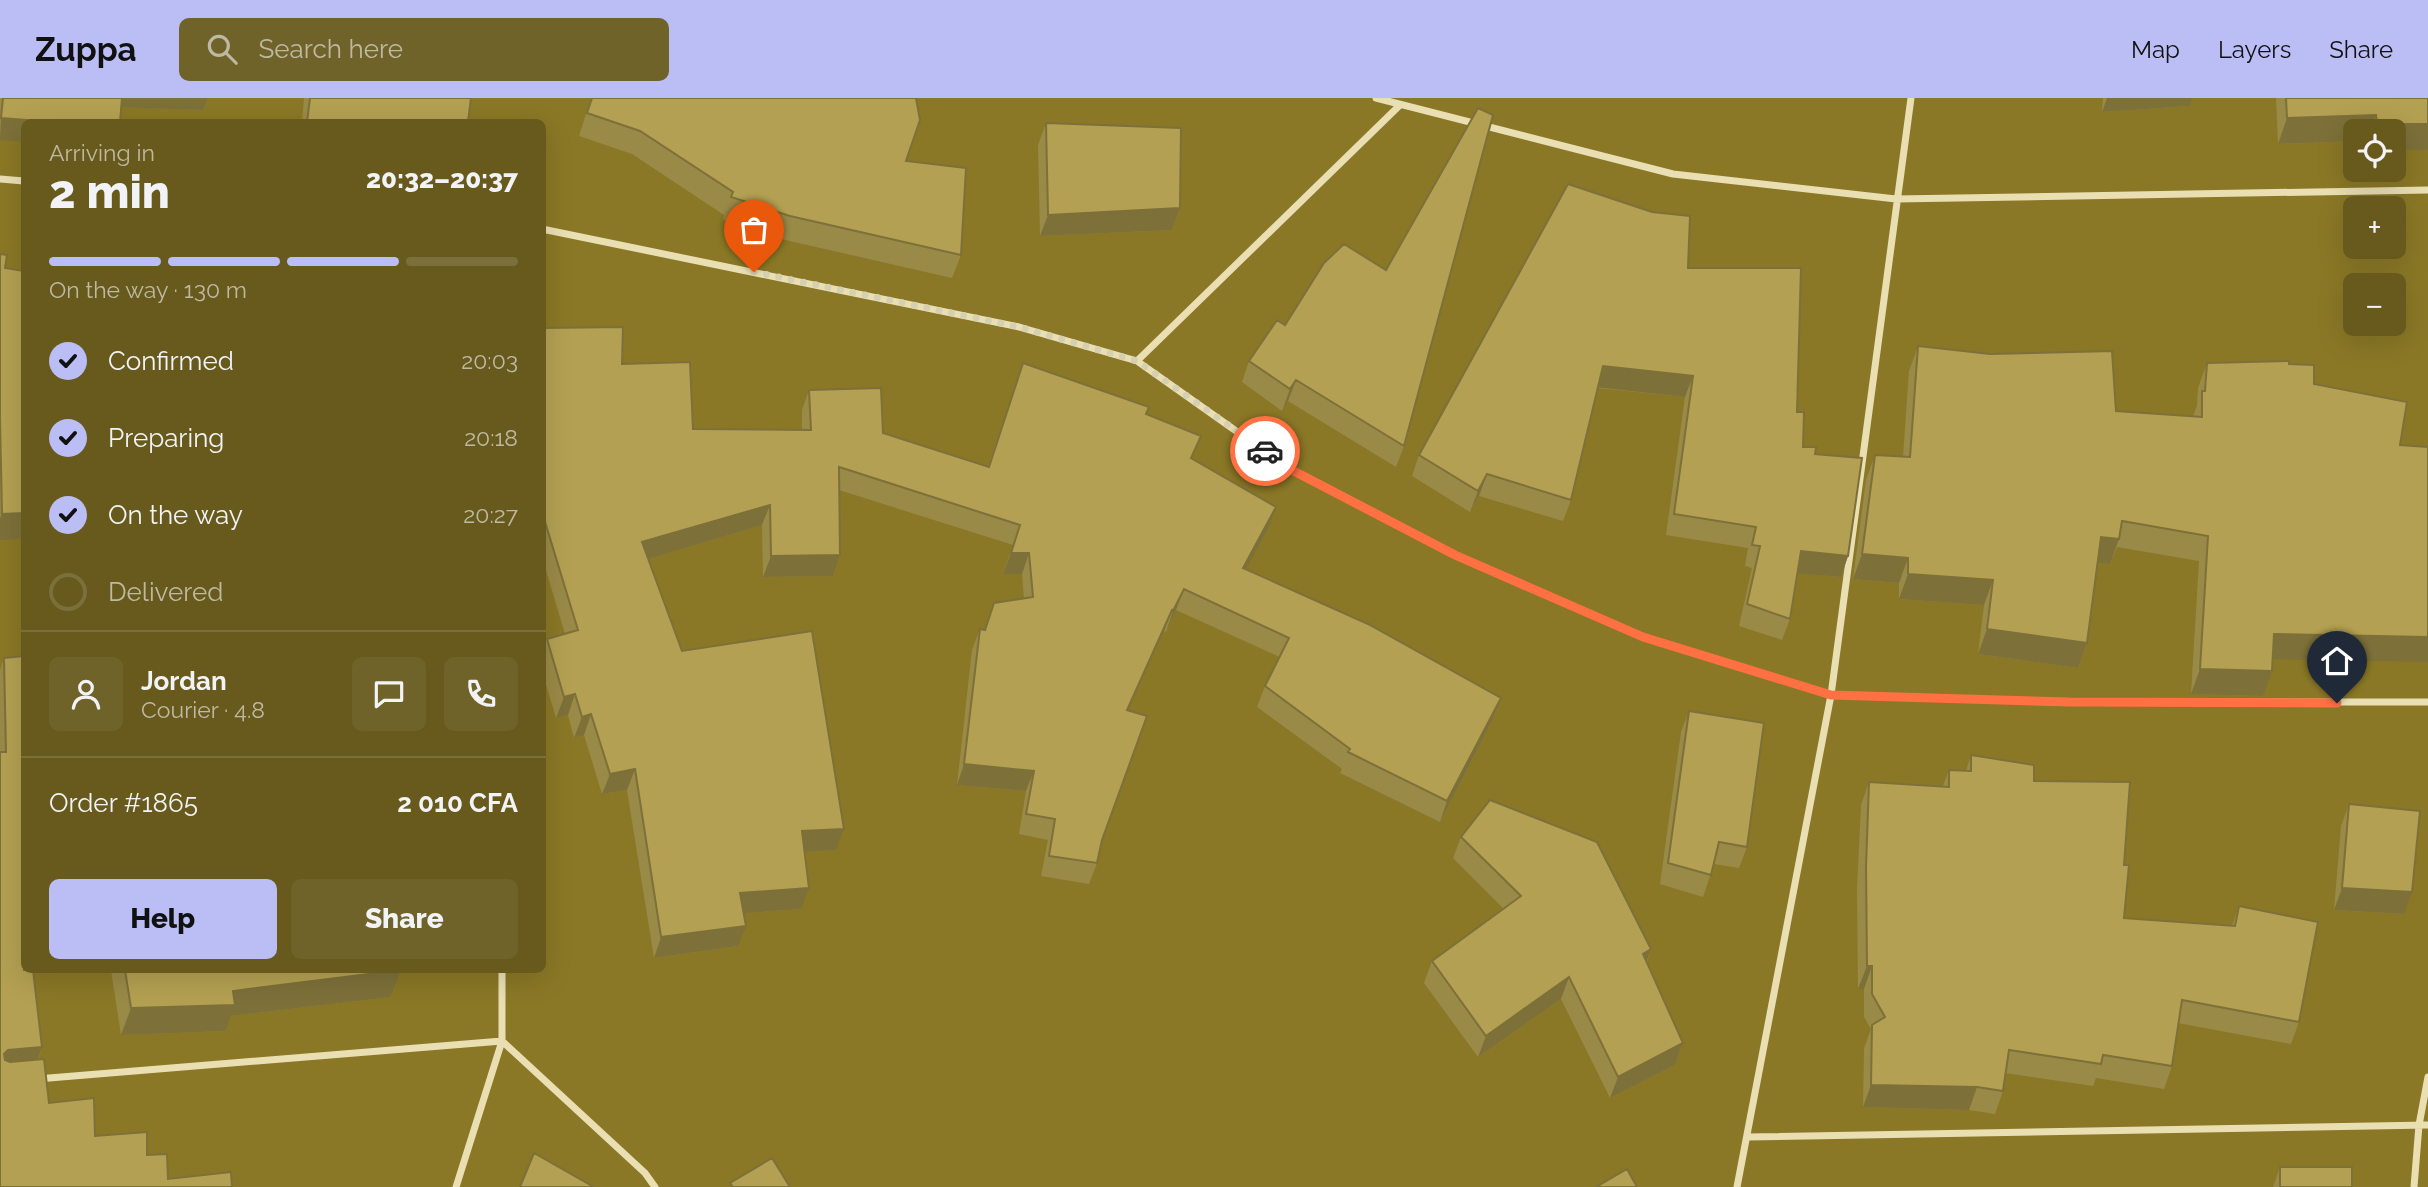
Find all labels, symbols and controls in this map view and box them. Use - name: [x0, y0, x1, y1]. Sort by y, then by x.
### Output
- search box: [179, 18, 669, 81]
- text: Zuppa: [35, 30, 137, 69]
- icon: search: [203, 30, 241, 68]
- text: Search here: [259, 34, 403, 64]
- text: Map: [2131, 35, 2180, 64]
- text: Layers: [2218, 35, 2291, 64]
- text: Share: [2329, 35, 2393, 64]
- map controls: [2343, 119, 2406, 336]
- button: locate: [2343, 119, 2406, 182]
- text: Arriving in: [49, 139, 155, 166]
- text: 20:32–20:37: [366, 164, 518, 194]
- text: 2 min: [49, 165, 170, 219]
- button: +: [2343, 196, 2406, 259]
- pin: [724, 200, 784, 272]
- icon: bag: [735, 211, 773, 249]
- button: −: [2343, 273, 2406, 336]
- text: On the way · 130 m: [49, 276, 247, 303]
- icon: check: [49, 342, 87, 380]
- text: Confirmed: [108, 346, 234, 376]
- text: 20:03: [461, 347, 518, 374]
- courier: [1230, 416, 1300, 486]
- icon: check: [49, 419, 87, 457]
- text: Preparing: [108, 423, 224, 453]
- text: 20:18: [464, 424, 518, 451]
- icon: car: [1246, 432, 1284, 470]
- icon: check: [49, 496, 87, 534]
- text: On the way: [108, 500, 243, 530]
- text: 20:27: [463, 501, 518, 528]
- text: Delivered: [108, 577, 223, 607]
- pin: [2307, 631, 2367, 703]
- icon: home: [2318, 642, 2356, 680]
- button: person: [49, 657, 123, 731]
- button: chat: [352, 657, 426, 731]
- button: phone: [444, 657, 518, 731]
- text: Jordan: [141, 666, 227, 696]
- text: Courier · 4.8: [141, 696, 265, 723]
- text: Order #1865: [49, 788, 198, 818]
- text: 2 010 CFA: [397, 788, 518, 818]
- button: Help: [49, 879, 277, 959]
- button: Share: [291, 879, 518, 959]

